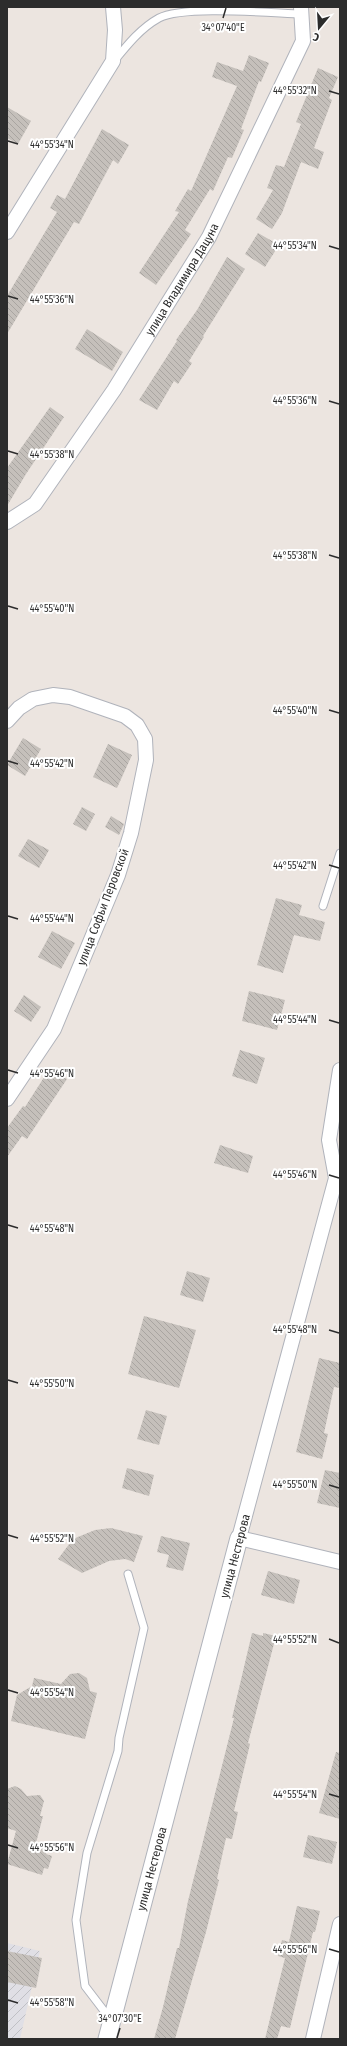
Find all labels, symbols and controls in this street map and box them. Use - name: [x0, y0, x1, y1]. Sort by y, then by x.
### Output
- north arrow: [299, 8, 339, 48]
- text: 34°07'40"E: [201, 22, 245, 34]
- text: С: [311, 30, 321, 44]
- text: 44°55'32"N: [273, 85, 317, 97]
- text: 44°55'34"N: [30, 139, 74, 151]
- street label: улица Владимира Дацуна: [143, 221, 222, 338]
- text: 44°55'34"N: [273, 240, 317, 252]
- text: 44°55'36"N: [30, 294, 74, 306]
- text: 44°55'36"N: [273, 395, 317, 407]
- text: 44°55'38"N: [30, 449, 74, 461]
- text: 44°55'38"N: [273, 550, 317, 562]
- text: 44°55'40"N: [30, 603, 74, 615]
- text: 44°55'40"N: [273, 705, 317, 717]
- text: 44°55'42"N: [30, 758, 74, 770]
- street label: улица Софьи Перовской: [74, 847, 132, 967]
- text: 44°55'42"N: [273, 860, 317, 872]
- text: 44°55'44"N: [30, 913, 74, 925]
- text: 44°55'44"N: [273, 1014, 317, 1026]
- text: 44°55'46"N: [30, 1068, 74, 1080]
- text: 44°55'46"N: [273, 1169, 317, 1181]
- text: 44°55'48"N: [30, 1223, 74, 1235]
- text: 44°55'48"N: [273, 1324, 317, 1336]
- text: 44°55'50"N: [30, 1378, 74, 1390]
- text: 44°55'50"N: [273, 1479, 317, 1491]
- street label: улица Нестерова: [217, 1512, 253, 1599]
- text: 44°55'52"N: [30, 1533, 74, 1545]
- text: 44°55'52"N: [273, 1634, 317, 1646]
- text: 44°55'54"N: [30, 1687, 74, 1699]
- text: 44°55'54"N: [273, 1789, 317, 1801]
- street label: улица Нестерова: [134, 1825, 170, 1912]
- text: 44°55'56"N: [30, 1842, 74, 1854]
- text: 44°55'56"N: [273, 1944, 317, 1956]
- text: 44°55'58"N: [30, 1997, 74, 2009]
- text: 34°07'30"E: [98, 2013, 142, 2025]

